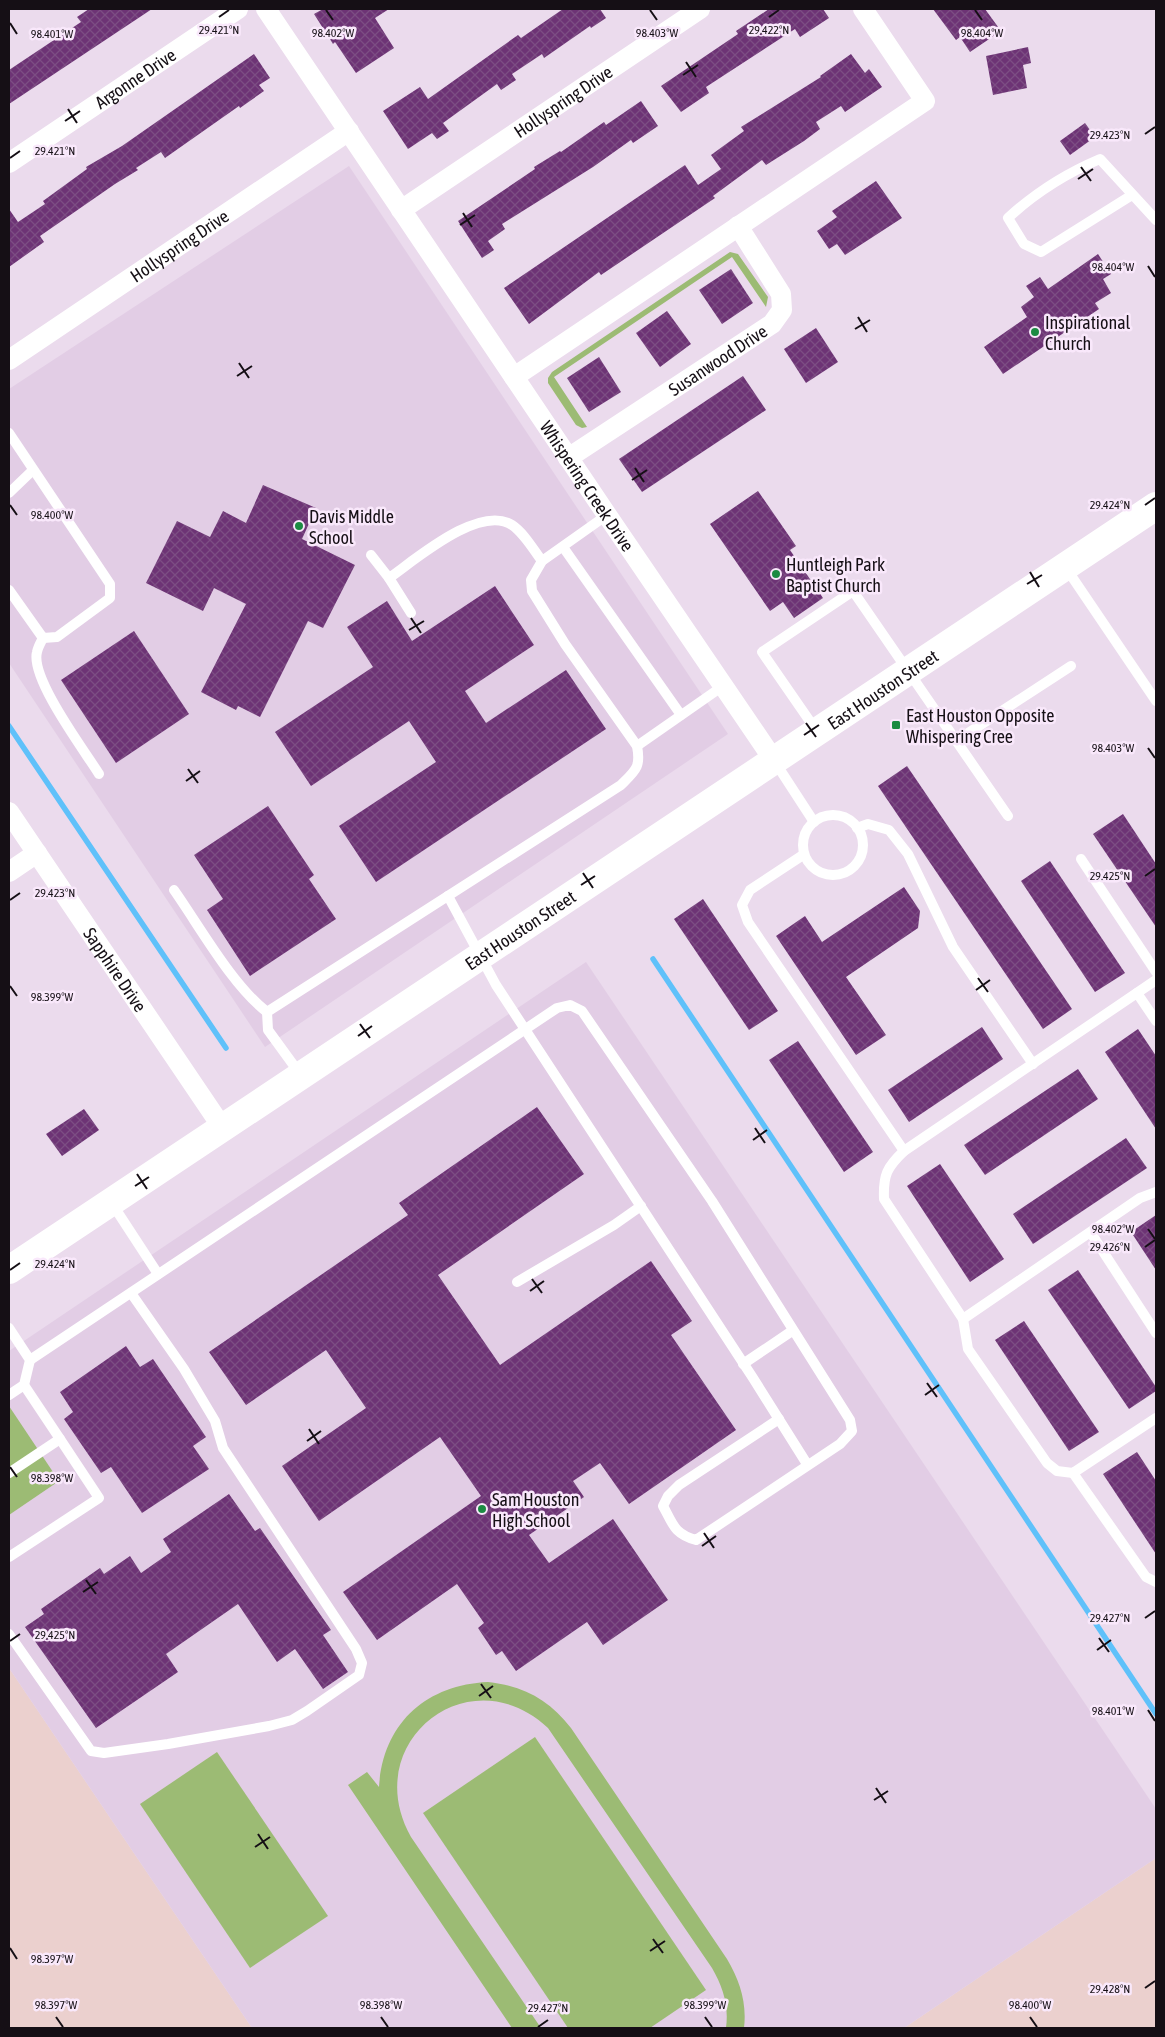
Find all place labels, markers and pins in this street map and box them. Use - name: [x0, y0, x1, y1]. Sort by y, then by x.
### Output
- place label: Inspirational Church: [1045, 312, 1131, 354]
- marker: Inspirational Church: [1029, 326, 1041, 338]
- place label: Davis Middle School: [309, 506, 394, 548]
- marker: Davis Middle School: [293, 520, 305, 532]
- place label: Huntleigh Park Baptist Church: [786, 554, 885, 596]
- marker: Huntleigh Park Baptist Church: [770, 568, 782, 580]
- place label: East Houston Opposite Whispering Cree: [906, 705, 1054, 747]
- marker: East Houston Opposite Whispering Cree: [890, 719, 902, 731]
- place label: Sam Houston High School: [492, 1489, 580, 1531]
- marker: Sam Houston High School: [476, 1503, 488, 1515]

